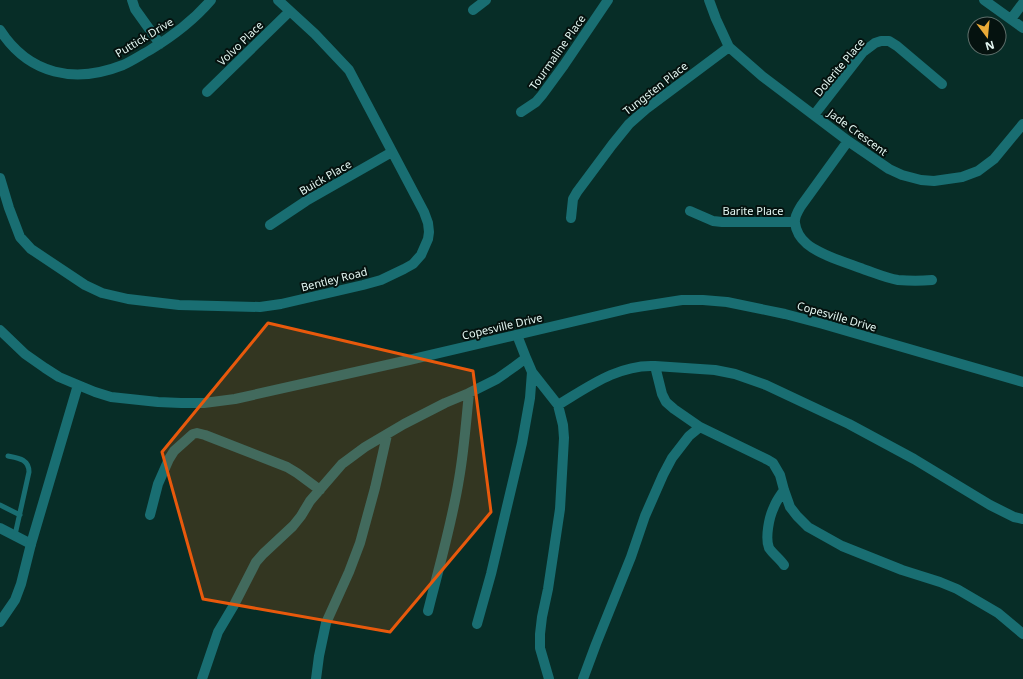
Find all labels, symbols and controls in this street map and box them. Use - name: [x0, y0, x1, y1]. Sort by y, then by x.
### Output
- street label: Tourmaline Place: [525, 11, 589, 93]
- street label: Puttick Drive: [112, 14, 176, 60]
- north arrow: [967, 16, 1007, 56]
- street label: Volvo Place: [214, 17, 266, 69]
- street label: Dolerite Place: [810, 35, 868, 99]
- text: N: [984, 38, 996, 55]
- street label: Tungsten Place: [620, 58, 690, 118]
- street label: Jade Crescent: [824, 105, 891, 159]
- street label: Buick Place: [296, 156, 354, 198]
- street label: Barite Place: [723, 203, 783, 218]
- street label: Bentley Road: [299, 264, 369, 294]
- street label: Copesville Drive: [795, 297, 879, 335]
- street label: Copesville Drive: [460, 309, 544, 343]

